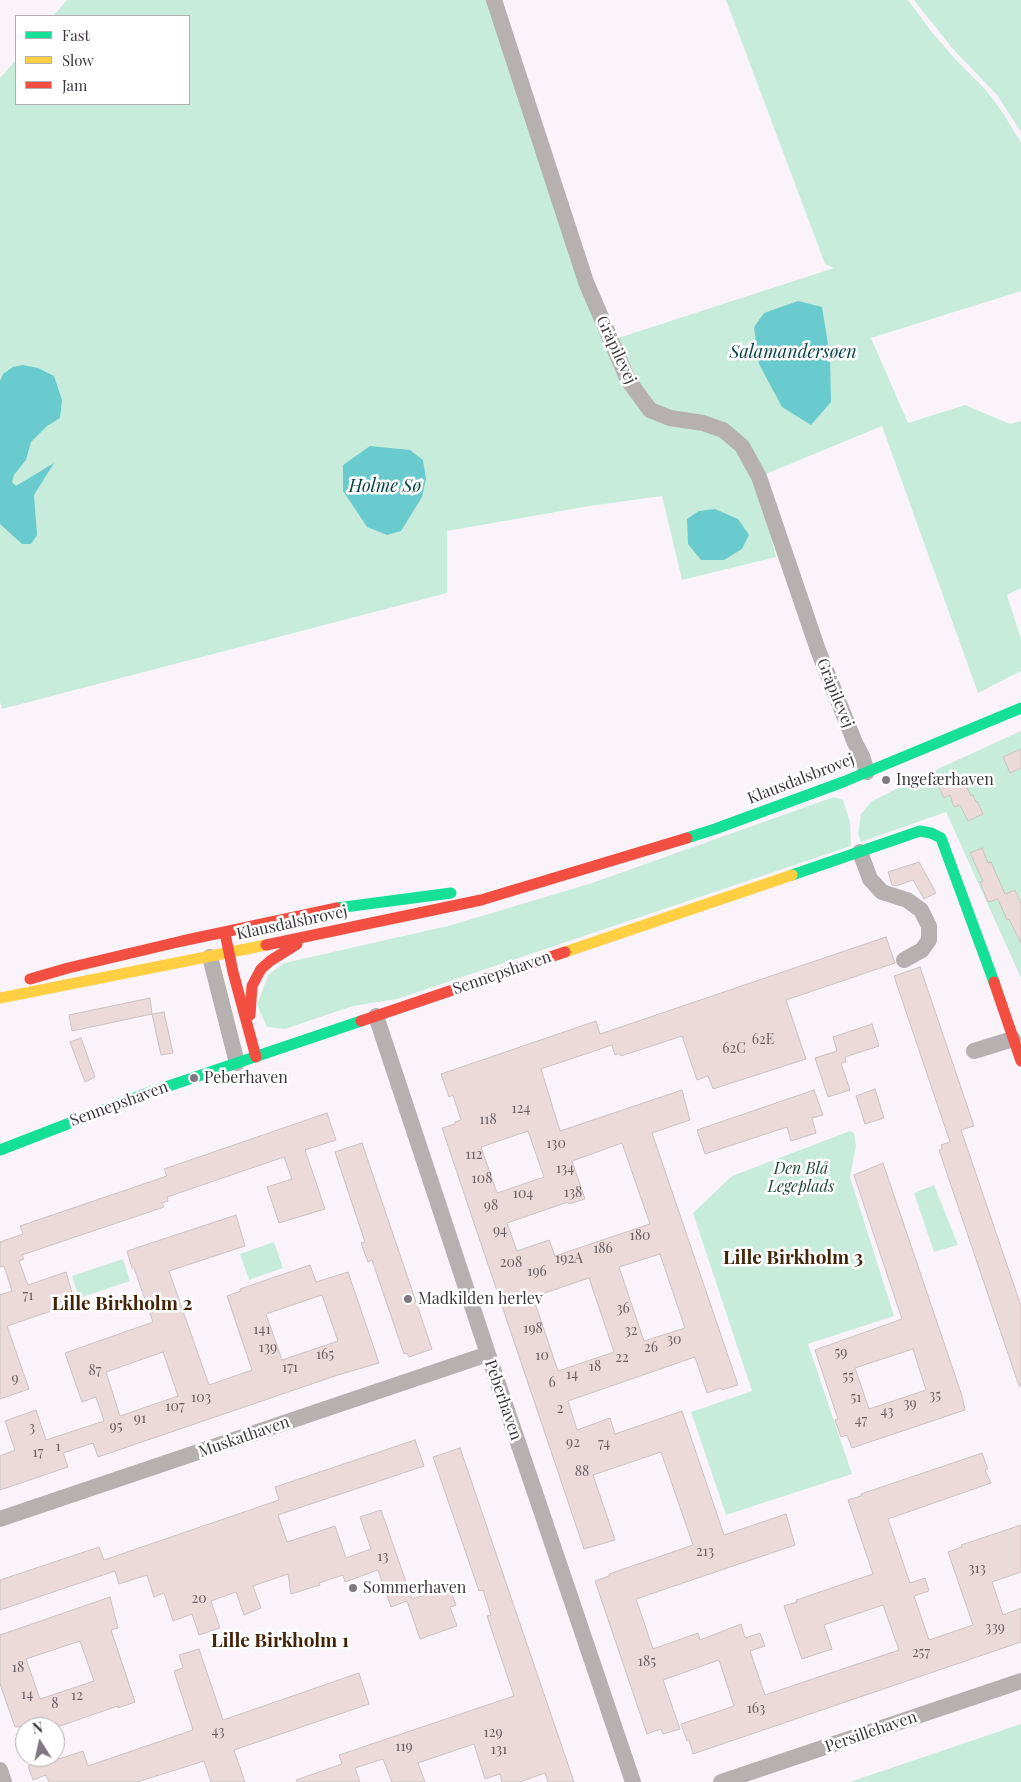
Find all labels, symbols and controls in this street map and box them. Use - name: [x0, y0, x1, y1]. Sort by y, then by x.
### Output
- legend: [15, 15, 190, 105]
- text: Fast: [62, 25, 90, 45]
- text: Slow: [62, 50, 94, 70]
- text: Jam: [62, 75, 87, 95]
- street label: Gråpilevej: [592, 313, 640, 387]
- water label: Salamandersøen: [729, 341, 857, 363]
- water label: Holme Sø: [349, 475, 421, 497]
- street label: Gråpilevej: [812, 656, 858, 730]
- street label: Klausdalsbrovej: [745, 750, 857, 808]
- place label: Ingefærhaven: [896, 770, 994, 790]
- marker: Ingefærhaven: [880, 774, 892, 786]
- street label: Klausdalsbrovej: [235, 902, 349, 944]
- street label: Sennepshaven: [450, 947, 554, 999]
- house number: 62E: [752, 1032, 774, 1048]
- house number: 62C: [722, 1041, 746, 1057]
- place label: Peberhaven: [204, 1068, 288, 1088]
- marker: Peberhaven: [188, 1072, 200, 1084]
- street label: Sennepshaven: [67, 1077, 171, 1131]
- house number: 124: [512, 1101, 530, 1117]
- house number: 118: [479, 1112, 497, 1128]
- house number: 130: [546, 1136, 566, 1152]
- house number: 112: [465, 1147, 483, 1163]
- park label: Den Blå Legeplads: [768, 1159, 834, 1197]
- house number: 134: [556, 1161, 574, 1177]
- house number: 108: [472, 1171, 492, 1187]
- house number: 138: [564, 1185, 582, 1201]
- house number: 104: [513, 1186, 533, 1202]
- house number: 98: [484, 1198, 498, 1214]
- house number: 94: [493, 1223, 507, 1239]
- house number: 180: [630, 1228, 650, 1244]
- house number: 186: [593, 1241, 613, 1257]
- district label: Lille Birkholm 3: [723, 1247, 863, 1269]
- house number: 192A: [555, 1251, 583, 1267]
- house number: 208: [500, 1255, 522, 1271]
- house number: 196: [527, 1264, 547, 1280]
- house number: 71: [23, 1288, 33, 1304]
- place label: Madkilden herlev: [418, 1289, 543, 1309]
- district label: Lille Birkholm 2: [52, 1293, 192, 1315]
- marker: Madkilden herlev: [402, 1293, 414, 1305]
- house number: 36: [616, 1301, 630, 1317]
- house number: 198: [523, 1321, 543, 1337]
- house number: 141: [253, 1322, 271, 1338]
- house number: 32: [624, 1323, 638, 1339]
- house number: 30: [667, 1332, 681, 1348]
- house number: 139: [259, 1340, 277, 1356]
- house number: 26: [644, 1340, 658, 1356]
- house number: 59: [835, 1345, 847, 1361]
- house number: 165: [316, 1347, 334, 1363]
- house number: 10: [535, 1348, 549, 1364]
- house number: 22: [615, 1350, 629, 1366]
- street label: Peberhaven: [480, 1357, 526, 1443]
- house number: 18: [589, 1359, 601, 1375]
- house number: 171: [282, 1360, 298, 1376]
- house number: 87: [89, 1363, 101, 1379]
- house number: 14: [566, 1367, 578, 1383]
- house number: 55: [842, 1369, 854, 1385]
- house number: 9: [11, 1371, 19, 1387]
- house number: 6: [548, 1375, 556, 1391]
- house number: 35: [929, 1388, 941, 1404]
- house number: 103: [191, 1390, 211, 1406]
- house number: 51: [851, 1390, 861, 1406]
- house number: 39: [903, 1396, 917, 1412]
- house number: 107: [165, 1399, 185, 1415]
- house number: 2: [557, 1401, 563, 1417]
- house number: 43: [881, 1404, 893, 1420]
- house number: 91: [134, 1411, 146, 1427]
- street label: Muskathaven: [196, 1412, 292, 1462]
- house number: 47: [855, 1413, 867, 1429]
- house number: 95: [110, 1419, 122, 1435]
- house number: 3: [29, 1420, 35, 1436]
- house number: 92: [566, 1435, 580, 1451]
- house number: 74: [598, 1436, 610, 1452]
- house number: 1: [55, 1439, 61, 1455]
- house number: 17: [33, 1445, 43, 1461]
- house number: 88: [575, 1464, 589, 1480]
- house number: 213: [696, 1544, 714, 1560]
- house number: 13: [377, 1549, 389, 1565]
- house number: 313: [968, 1561, 986, 1577]
- place label: Sommerhaven: [363, 1578, 466, 1598]
- marker: Sommerhaven: [347, 1582, 359, 1594]
- house number: 20: [191, 1591, 207, 1607]
- house number: 339: [985, 1620, 1005, 1636]
- district label: Lille Birkholm 1: [211, 1630, 349, 1652]
- house number: 257: [912, 1645, 930, 1661]
- house number: 185: [638, 1654, 656, 1670]
- house number: 18: [12, 1660, 24, 1676]
- house number: 14: [21, 1687, 33, 1703]
- house number: 12: [71, 1688, 83, 1704]
- house number: 8: [51, 1696, 59, 1712]
- house number: 163: [747, 1701, 765, 1717]
- street label: Persillehaven: [823, 1707, 919, 1757]
- north arrow: [15, 1717, 65, 1767]
- text: N: [31, 1717, 44, 1738]
- house number: 43: [212, 1724, 224, 1740]
- house number: 129: [483, 1725, 503, 1741]
- house number: 119: [395, 1739, 413, 1755]
- house number: 131: [491, 1742, 507, 1758]

